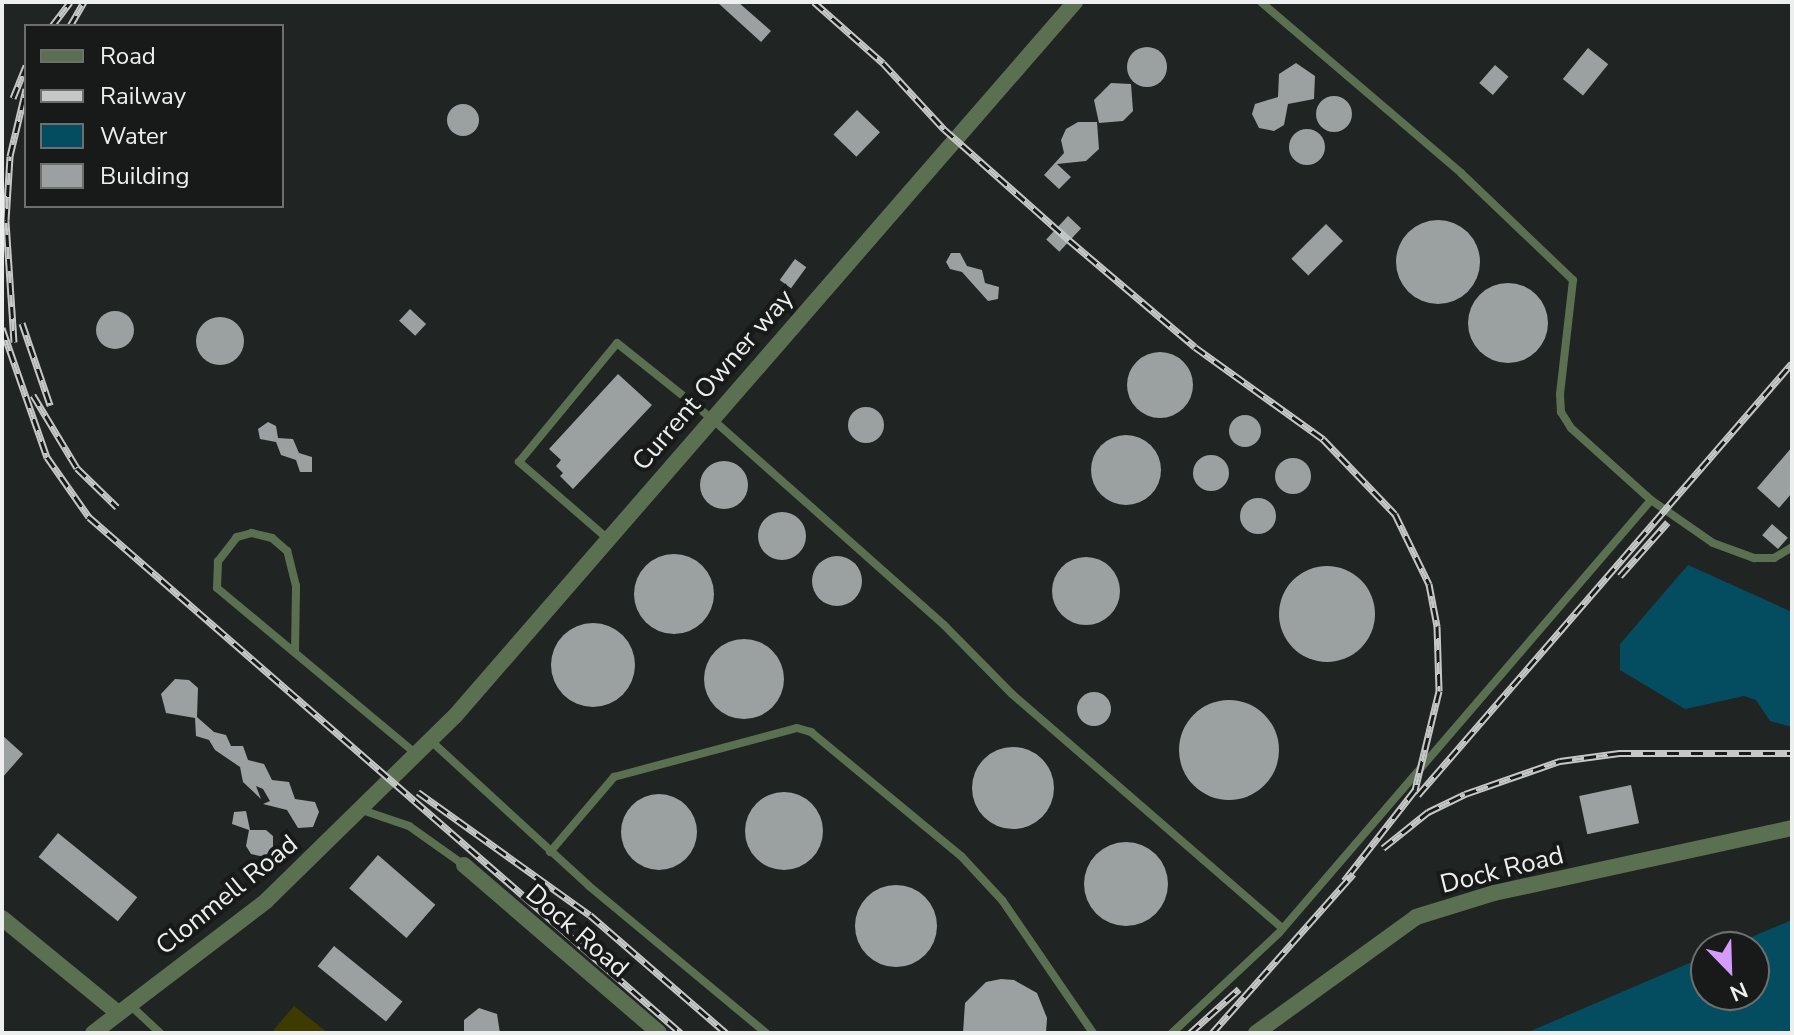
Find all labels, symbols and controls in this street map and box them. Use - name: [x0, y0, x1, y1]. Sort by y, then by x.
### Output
- legend: [24, 24, 284, 208]
- text: Road: [100, 40, 156, 72]
- text: Railway: [100, 80, 186, 112]
- text: Water: [100, 120, 167, 152]
- text: Building: [100, 160, 190, 192]
- street label: Current Owner way: [626, 283, 800, 477]
- street label: Clonmell Road: [150, 828, 304, 962]
- street label: Dock Road: [1437, 840, 1567, 900]
- street label: Dock Road: [519, 878, 635, 984]
- north arrow: [1690, 931, 1770, 1011]
- text: N: [1725, 974, 1752, 1008]

